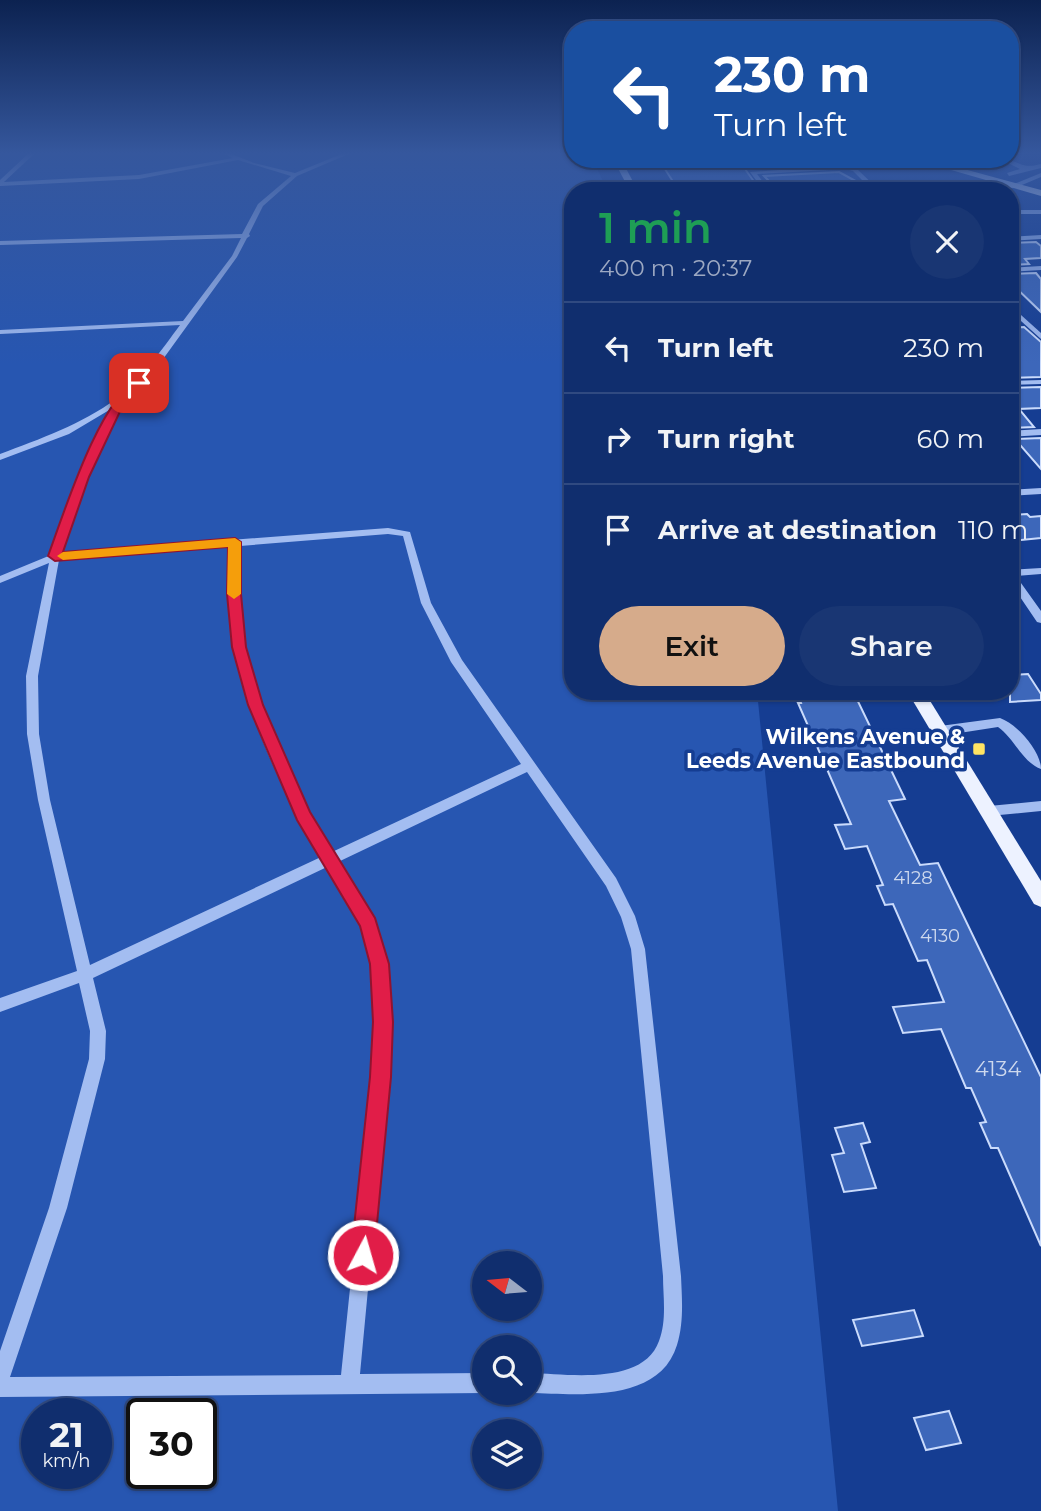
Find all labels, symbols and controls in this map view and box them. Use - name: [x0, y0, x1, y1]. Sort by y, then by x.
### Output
- text: 230 m: [714, 45, 870, 104]
- icon: left: [599, 49, 690, 140]
- text: Turn left: [714, 105, 848, 144]
- text: 1 min: [599, 202, 712, 254]
- button: close: [910, 205, 984, 279]
- text: 400 m · 20:37: [599, 254, 752, 282]
- icon: left: [599, 329, 637, 367]
- text: Turn left: [658, 332, 774, 364]
- text: 230 m: [903, 332, 984, 364]
- pin: [109, 353, 169, 413]
- icon: arrive: [120, 364, 158, 402]
- icon: right: [599, 420, 637, 458]
- text: Turn right: [658, 423, 794, 455]
- text: 60 m: [917, 423, 984, 455]
- icon: arrive: [599, 511, 637, 549]
- text: Arrive at destination: [658, 514, 937, 546]
- text: 110 m: [958, 514, 1028, 546]
- button: Exit: [599, 606, 785, 686]
- button: Share: [799, 606, 984, 686]
- place label: Wilkens Avenue & Leeds Avenue Eastbound: [686, 724, 965, 773]
- marker: Wilkens Avenue & Leeds Avenue Eastbound: [971, 741, 987, 757]
- house number: 4128: [893, 867, 933, 889]
- house number: 4130: [920, 925, 960, 947]
- house number: 4134: [975, 1056, 1021, 1081]
- position arrow: [326, 1218, 400, 1292]
- north arrow: [472, 1251, 542, 1321]
- map controls: [472, 1251, 542, 1489]
- button: search: [472, 1335, 542, 1405]
- speed limit sign: 30: [126, 1398, 217, 1489]
- text: 21: [49, 1413, 84, 1456]
- button: layers: [472, 1419, 542, 1489]
- text: km/h: [42, 1450, 91, 1472]

